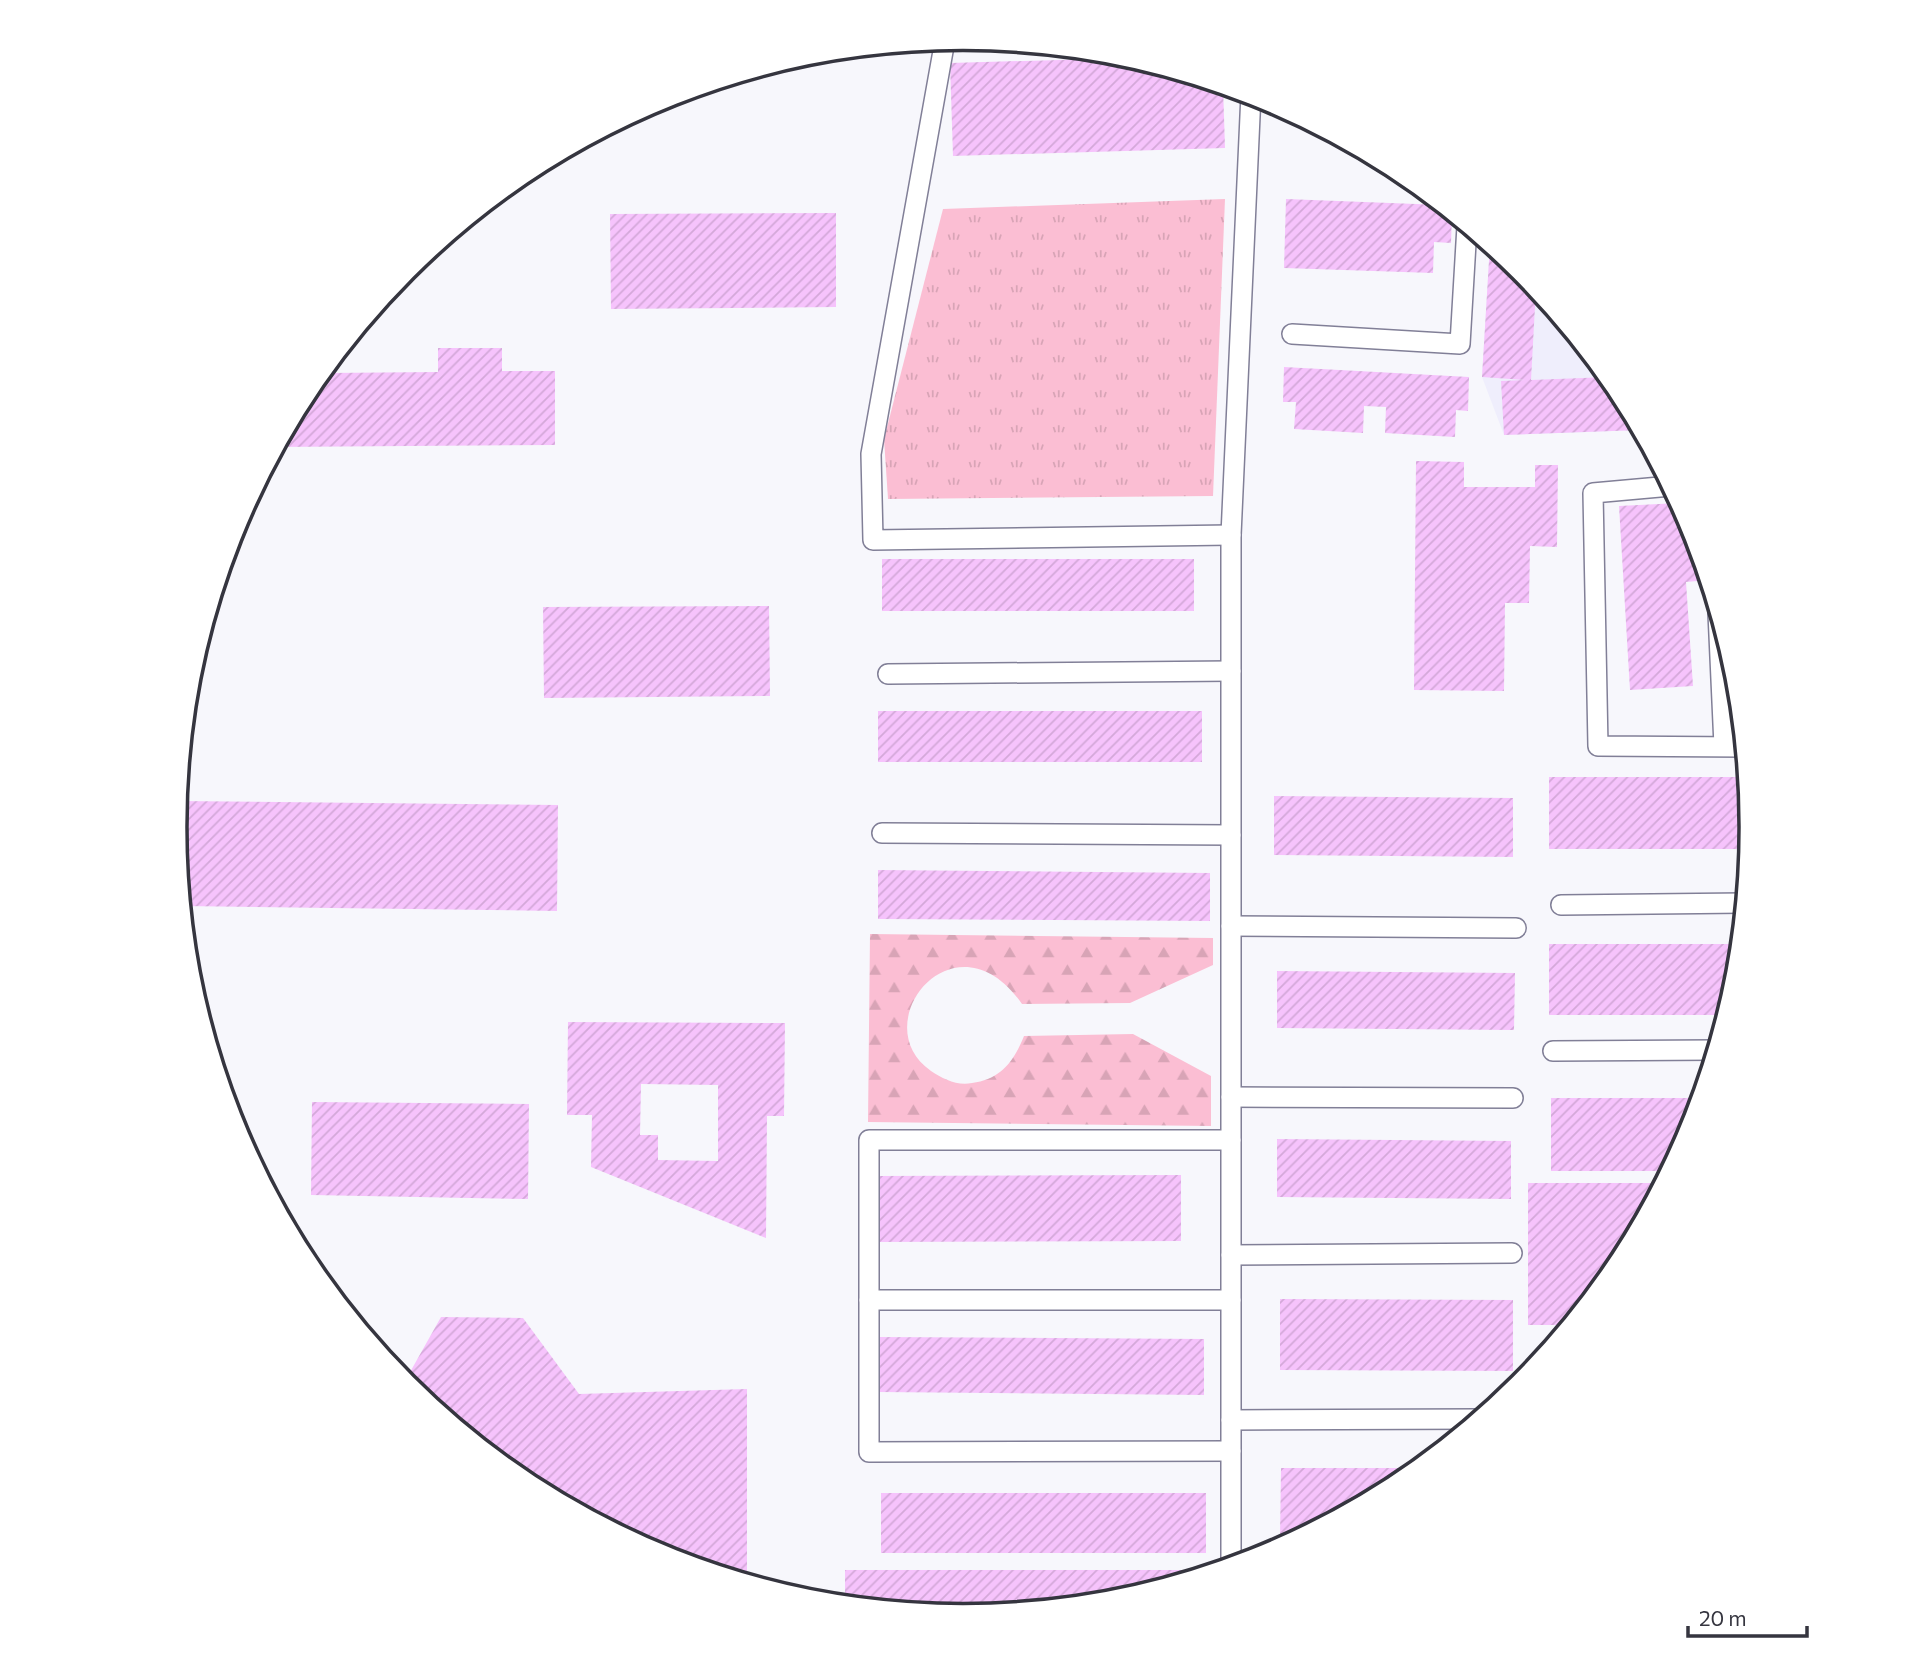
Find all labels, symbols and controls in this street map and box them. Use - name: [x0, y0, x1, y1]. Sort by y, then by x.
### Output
- scale bar: [1688, 1594, 1807, 1638]
- text: 20 m: [1699, 1605, 1747, 1630]

